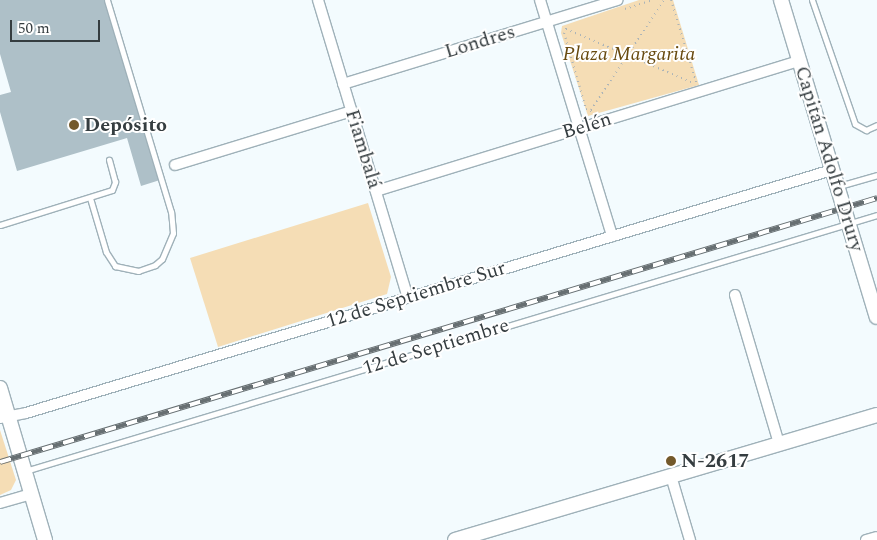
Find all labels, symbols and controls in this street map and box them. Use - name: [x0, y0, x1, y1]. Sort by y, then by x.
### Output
- scale bar: [12, 10, 102, 42]
- text: 50 m: [18, 17, 50, 40]
- street label: Londres: [442, 20, 518, 64]
- park label: Plaza Margarita: [563, 42, 695, 66]
- street label: Capitán Adolfo Drury: [789, 63, 869, 255]
- street label: Fiambalá: [340, 106, 386, 192]
- street label: Belén: [559, 107, 615, 145]
- place label: Depósito: [84, 113, 167, 137]
- marker: Depósito: [68, 119, 80, 131]
- street label: 12 de Septiembre Sur: [323, 256, 509, 334]
- street label: 12 de Septiembre: [360, 313, 512, 381]
- place label: N-2617: [681, 449, 750, 473]
- marker: N-2617: [665, 455, 677, 467]

